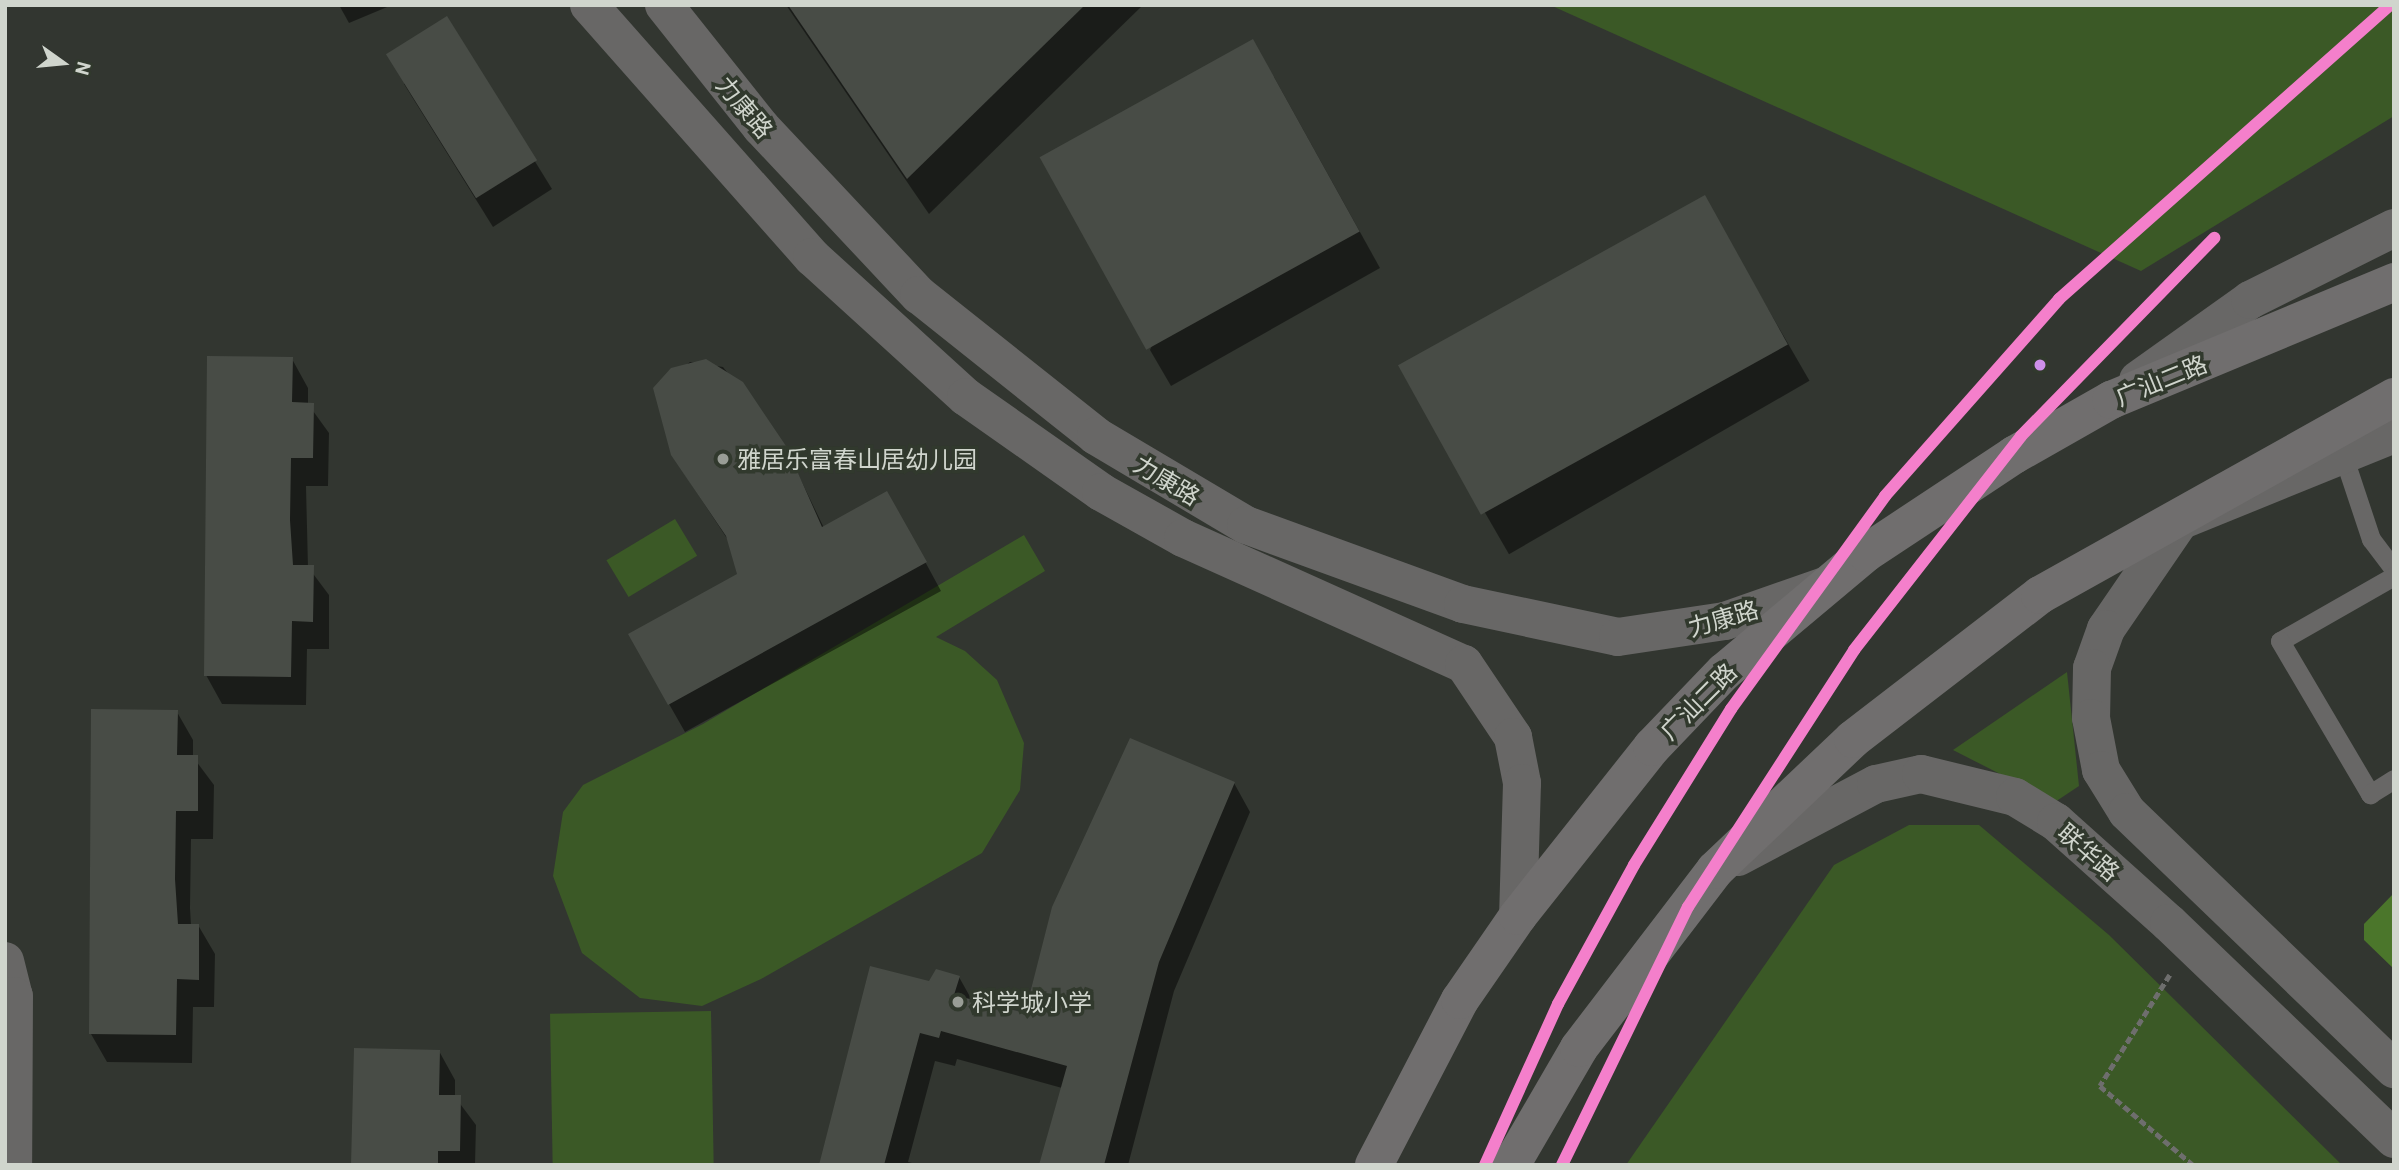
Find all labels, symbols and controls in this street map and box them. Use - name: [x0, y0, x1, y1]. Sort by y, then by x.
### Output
- north arrow: [28, 28, 98, 98]
- text: N: [71, 59, 97, 78]
- street label: 力康路: [711, 70, 779, 144]
- street label: 广汕二路: [2111, 349, 2211, 411]
- unlabelled marker: [2033, 358, 2047, 372]
- place label: 雅居乐富春山居幼儿园: [737, 445, 977, 473]
- street label: 力康路: [1129, 449, 1205, 511]
- marker: 雅居乐富春山居幼儿园: [715, 451, 731, 467]
- street label: 力康路: [1684, 594, 1762, 642]
- street label: 广汕二路: [1654, 657, 1742, 745]
- street label: 联华路: [2052, 818, 2126, 886]
- place label: 科学城小学: [972, 988, 1092, 1016]
- marker: 科学城小学: [950, 994, 966, 1010]

